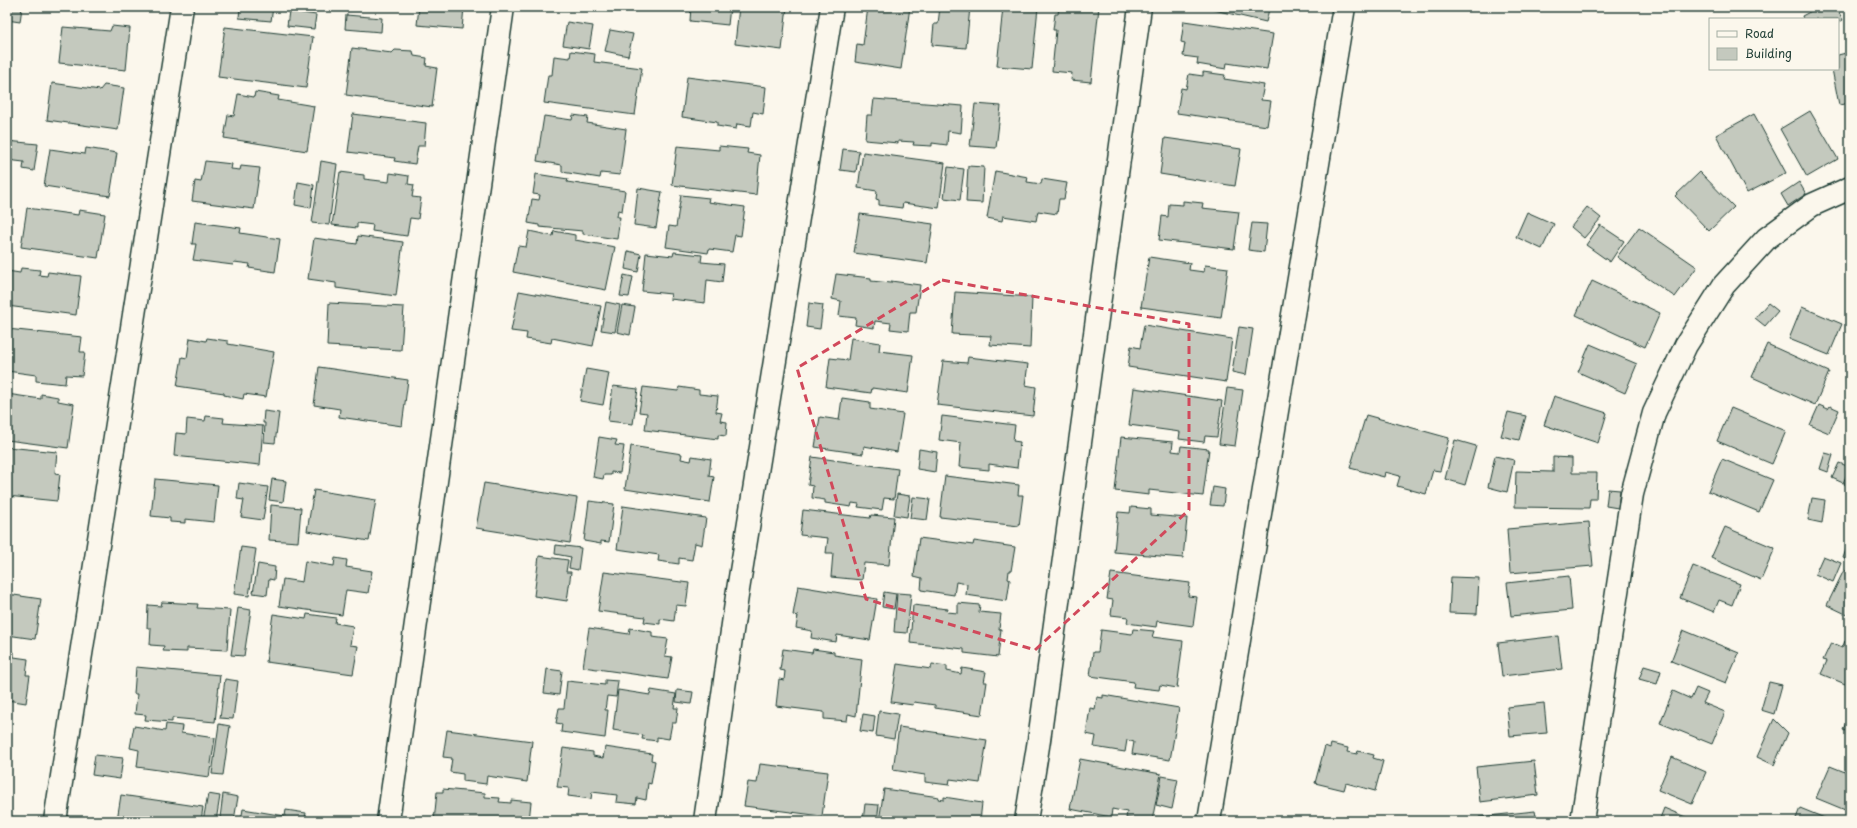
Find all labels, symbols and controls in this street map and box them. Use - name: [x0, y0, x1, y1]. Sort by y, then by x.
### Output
- legend: [1709, 18, 1839, 70]
- text: Road: [1745, 24, 1774, 42]
- text: Building: [1745, 44, 1792, 62]

